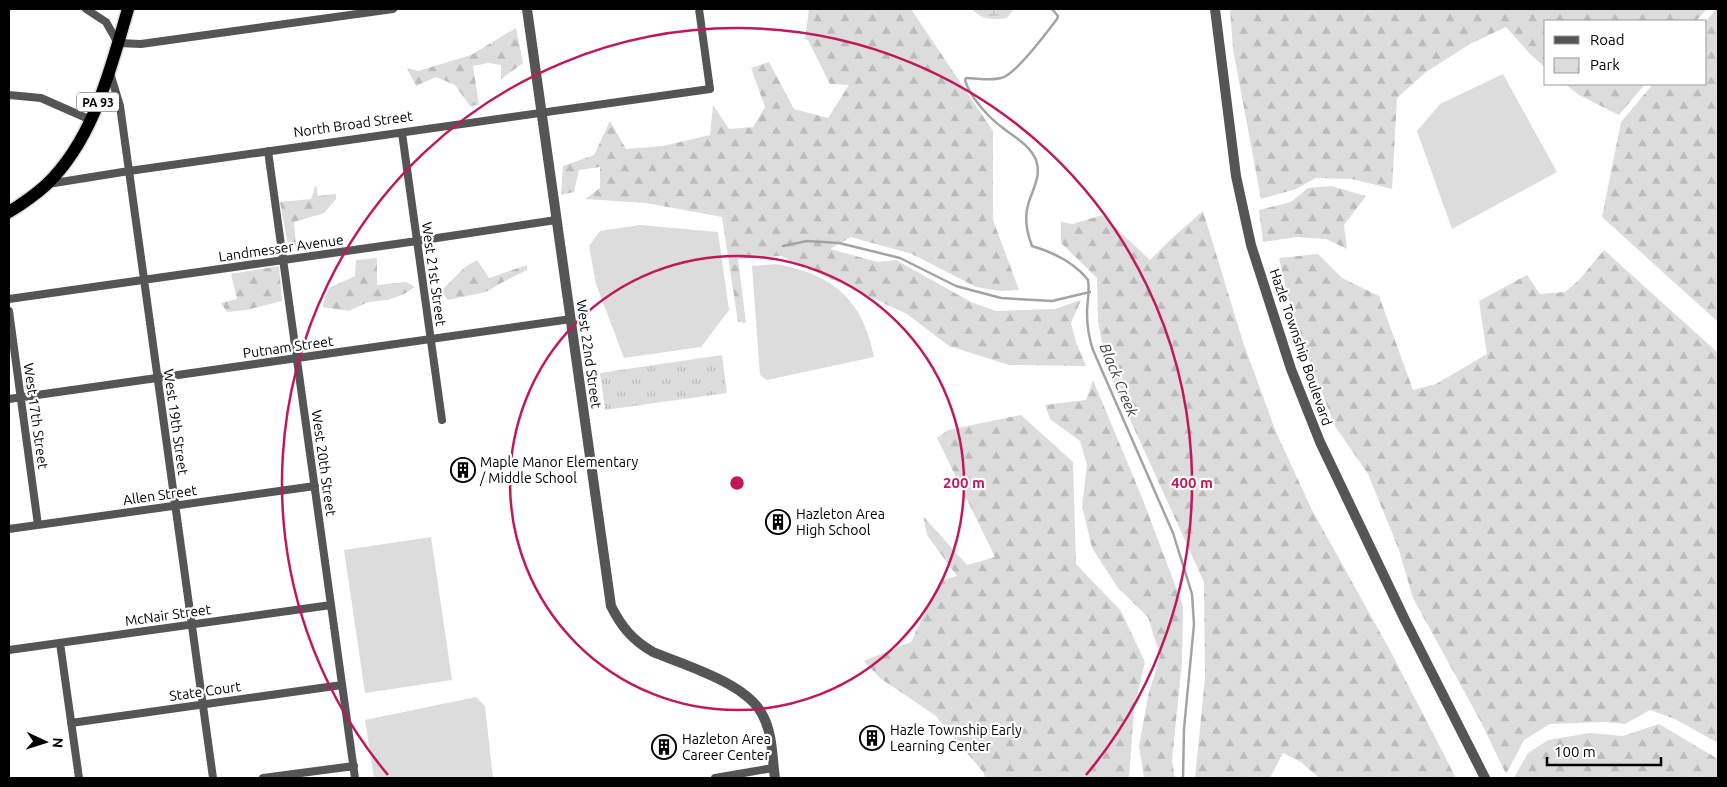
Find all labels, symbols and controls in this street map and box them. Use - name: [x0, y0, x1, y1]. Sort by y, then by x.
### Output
- legend: [1544, 20, 1707, 85]
- text: Road: [1590, 31, 1625, 48]
- text: Park: [1590, 56, 1620, 73]
- road number: PA 93: [77, 92, 119, 111]
- street label: North Broad Street: [292, 108, 414, 140]
- street label: West 21st Street: [419, 221, 449, 328]
- street label: Landmesser Avenue: [218, 231, 344, 265]
- street label: Hazle Township Boulevard: [1267, 266, 1335, 428]
- street label: West 22nd Street: [573, 299, 605, 410]
- street label: Putnam Street: [242, 333, 335, 361]
- water label: Black Creek: [1097, 341, 1142, 419]
- street label: West 17th Street: [21, 362, 51, 470]
- street label: West 19th Street: [161, 368, 191, 476]
- street label: West 20th Street: [309, 409, 339, 517]
- place label: Maple Manor Elementary / Middle School: [479, 454, 639, 486]
- building icon: Maple Manor Elementary / Middle School: [450, 457, 476, 483]
- centre of rings: [728, 474, 746, 492]
- text: 200 m: [943, 474, 985, 491]
- text: 400 m: [1171, 474, 1213, 491]
- street label: Allen Street: [122, 482, 198, 508]
- place label: Hazleton Area High School: [796, 506, 885, 538]
- building icon: Hazleton Area High School: [765, 509, 791, 535]
- street label: McNair Street: [124, 601, 213, 629]
- street label: State Court: [168, 678, 242, 704]
- north arrow: [20, 717, 70, 767]
- place label: Hazle Township Early Learning Center: [890, 722, 1022, 754]
- building icon: Hazle Township Early Learning Center: [859, 725, 885, 751]
- place label: Hazleton Area Career Center: [682, 731, 771, 763]
- building icon: Hazleton Area Career Center: [651, 734, 677, 760]
- scale bar: [1547, 734, 1661, 766]
- text: N: [50, 737, 66, 749]
- text: 100 m: [1554, 743, 1596, 760]

